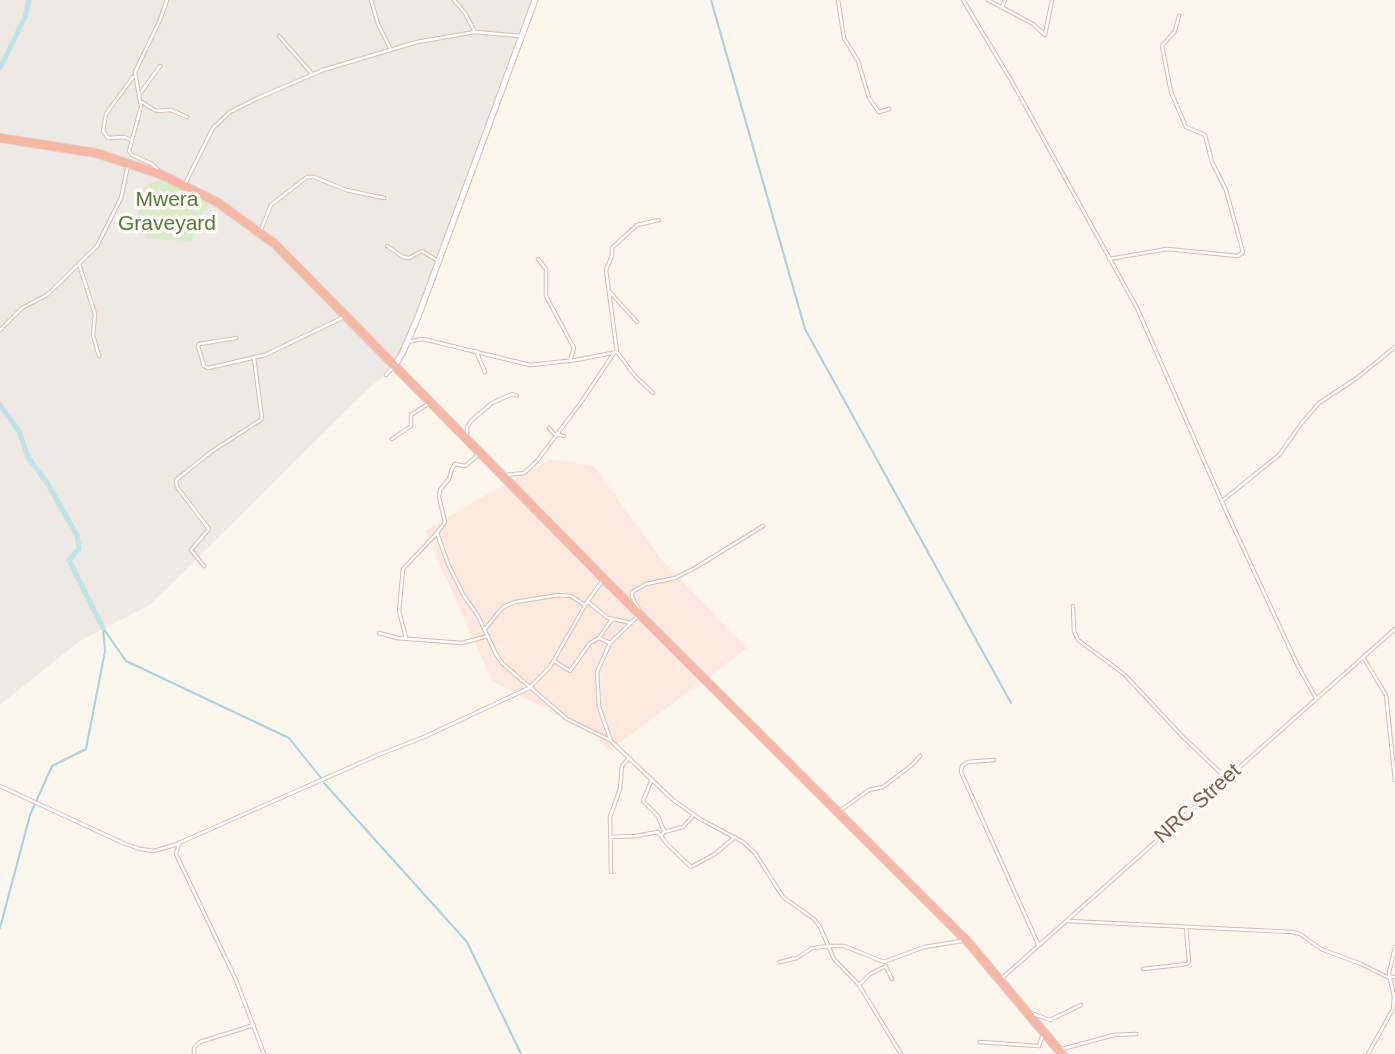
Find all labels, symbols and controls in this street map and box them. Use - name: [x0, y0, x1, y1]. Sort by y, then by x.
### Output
- park label: Mwera Graveyard: [118, 187, 216, 237]
- street label: NRC Street: [1150, 759, 1246, 849]

